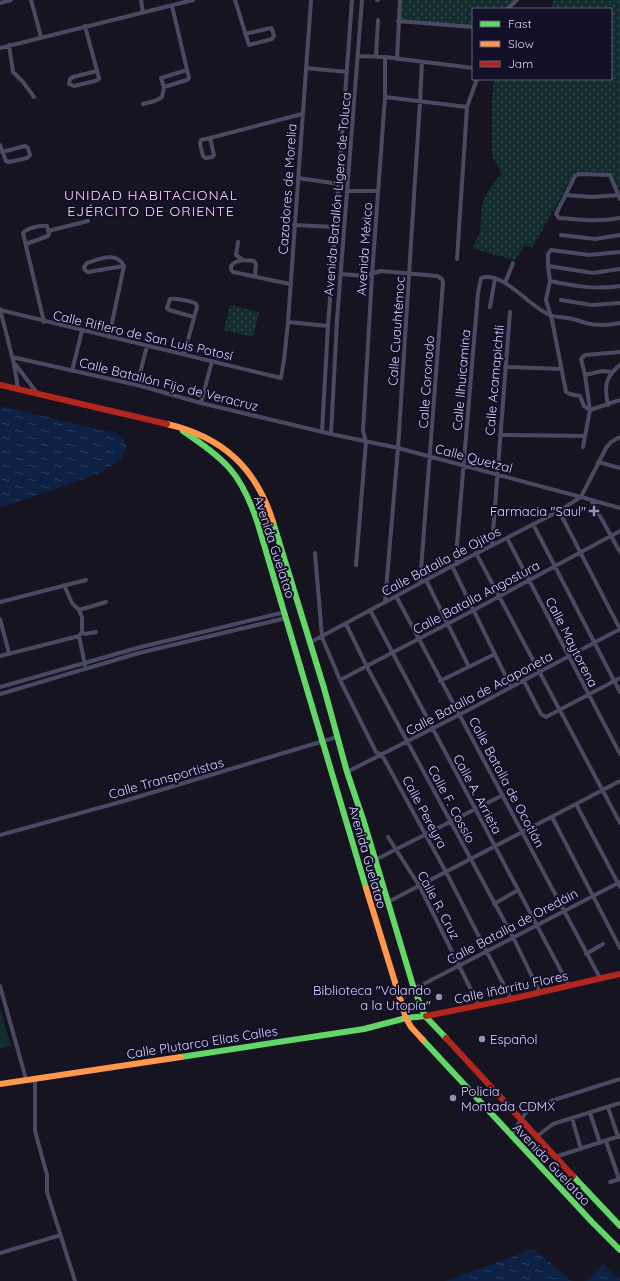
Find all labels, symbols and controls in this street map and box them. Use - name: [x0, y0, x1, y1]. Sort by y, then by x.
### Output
- legend: [472, 8, 612, 80]
- text: Fast: [508, 16, 532, 31]
- text: Slow: [508, 36, 534, 51]
- text: Jam: [508, 56, 533, 71]
- street label: Avenida Batallón Ligero de Toluca: [320, 92, 354, 296]
- street label: Cazadores de Morelia: [274, 123, 300, 255]
- district label: UNIDAD HABITACIONAL EJÉRCITO DE ORIENTE: [64, 186, 238, 220]
- street label: Avenida México: [353, 202, 375, 296]
- street label: Calle Cuauhtémoc: [384, 275, 408, 386]
- street label: Calle Riflero de San Luis Potosí: [52, 307, 235, 364]
- street label: Calle Acamapichtli: [481, 324, 507, 436]
- street label: Calle Ilhuicamina: [449, 329, 473, 431]
- street label: Calle Coronado: [415, 335, 437, 429]
- street label: Calle Batallón Fijo de Veracruz: [78, 354, 260, 414]
- street label: Calle Quetzal: [434, 440, 514, 476]
- street label: Avenida Guelatao: [251, 494, 299, 600]
- place label: Farmacia "Saul": [490, 503, 586, 519]
- marker: Farmacia "Saul": [589, 506, 599, 516]
- street label: Calle Batalla de Ojitos: [379, 523, 503, 599]
- street label: Calle Batalla Angostura: [410, 557, 542, 637]
- street label: Calle Maytorena: [542, 594, 602, 690]
- street label: Calle Batalla de Acaponeta: [403, 647, 555, 739]
- street label: Calle Batalla de Ocotlán: [466, 714, 548, 850]
- street label: Calle A. Arrieta: [450, 751, 506, 837]
- street label: Calle Transportistas: [107, 754, 225, 802]
- street label: Calle F. Cossío: [425, 762, 479, 846]
- street label: Calle Pereyra: [399, 773, 451, 851]
- street label: Avenida Guelatao: [346, 804, 390, 911]
- street label: Calle R. Cruz: [414, 868, 464, 942]
- street label: Calle Batalla de Oredáin: [444, 885, 580, 967]
- street label: Calle Iñárritu Flores: [453, 967, 569, 1007]
- place label: Biblioteca "Volando a la Utopía": [313, 982, 431, 1013]
- marker: Biblioteca "Volando a la Utopía": [434, 992, 444, 1002]
- street label: Calle Plutarco Elías Calles: [125, 1022, 279, 1062]
- place label: Español: [490, 1031, 538, 1047]
- marker: Español: [477, 1034, 487, 1044]
- place label: Policia Montada CDMX: [461, 1083, 555, 1114]
- marker: Policia Montada CDMX: [448, 1093, 458, 1103]
- street label: Avenida Guelatao: [510, 1120, 594, 1209]

